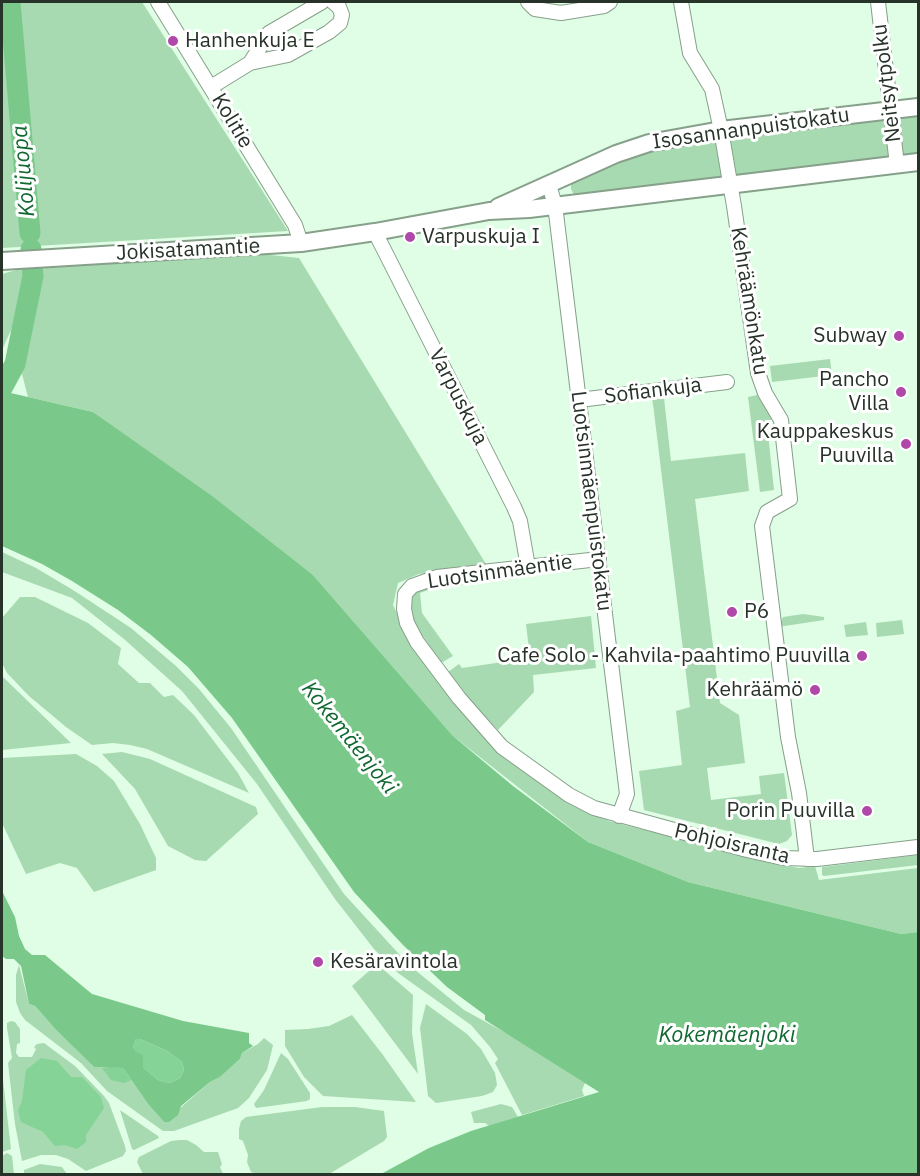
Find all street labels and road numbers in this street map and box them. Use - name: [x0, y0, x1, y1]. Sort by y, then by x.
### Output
- street label: Neitsytpolku: [867, 22, 907, 144]
- street label: Kolitie: [206, 89, 258, 153]
- street label: Isosannanpuistokatu: [651, 103, 851, 155]
- street label: Kehräämönkatu: [725, 225, 773, 377]
- street label: Jokisatamantie: [115, 234, 261, 266]
- street label: Varpuskuja: [423, 345, 493, 449]
- street label: Sofiankuja: [603, 373, 703, 409]
- street label: Luotsinmäenpuistokatu: [565, 389, 617, 613]
- street label: Luotsinmäentie: [426, 549, 574, 595]
- street label: Pohjoisranta: [672, 818, 792, 870]

